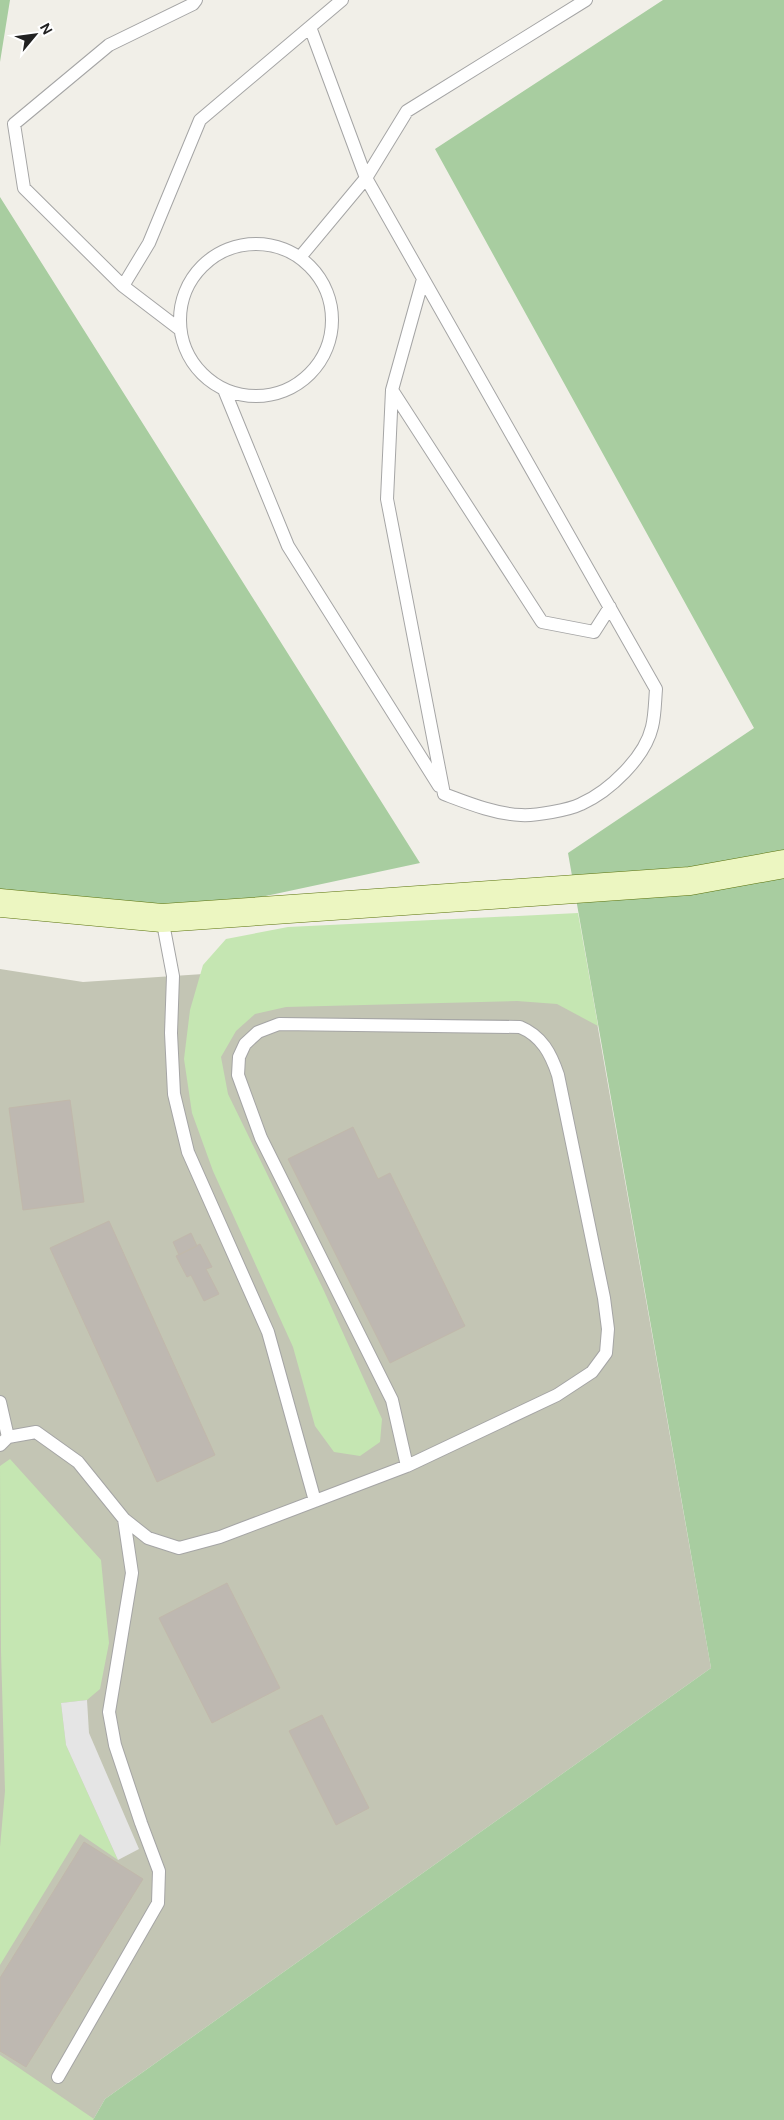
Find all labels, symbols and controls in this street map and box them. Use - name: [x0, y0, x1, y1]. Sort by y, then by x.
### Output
- north arrow: [10, 10, 60, 60]
- text: N: [36, 20, 57, 38]

